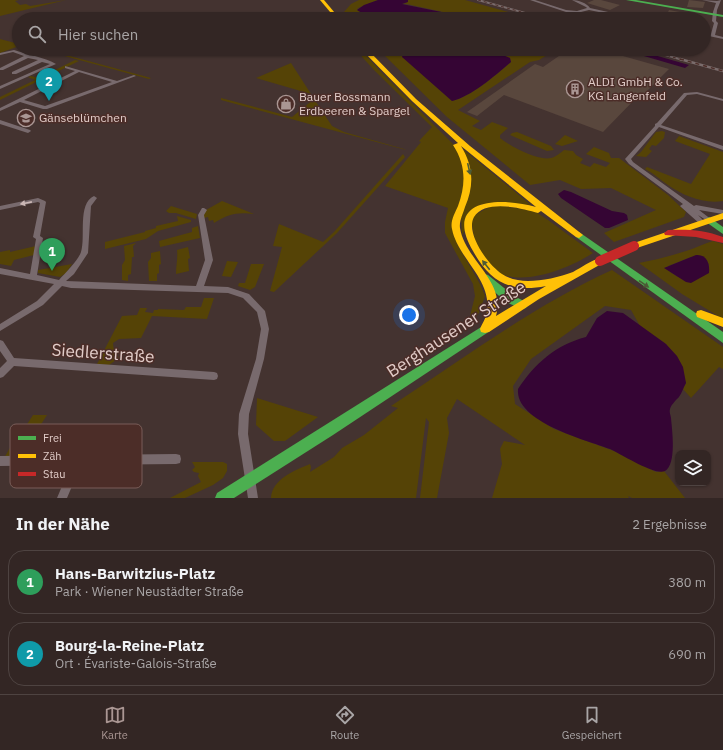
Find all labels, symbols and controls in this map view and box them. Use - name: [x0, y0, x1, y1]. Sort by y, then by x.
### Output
- search box: [12, 12, 711, 56]
- icon: search: [26, 23, 48, 45]
- text: Hier suchen: [58, 25, 138, 44]
- pin: 2: [36, 68, 62, 101]
- place label: ALDI GmbH & Co. KG Langenfeld: [588, 74, 683, 103]
- building icon: ALDI GmbH & Co. KG Langenfeld: [565, 79, 585, 99]
- place label: Bauer Bossmann Erdbeeren & Spargel: [299, 89, 410, 118]
- shop icon: Bauer Bossmann Erdbeeren & Spargel: [276, 94, 296, 114]
- school or university icon: Gänseblümchen: [16, 108, 36, 128]
- place label: Gänseblümchen: [39, 110, 127, 125]
- one-way arrow: [466, 163, 472, 176]
- one-way arrow: [20, 200, 32, 206]
- pin: 1: [39, 238, 65, 271]
- one-way arrow: [483, 260, 491, 270]
- street label: Berghausener Straße: [382, 276, 530, 382]
- one-way arrow: [639, 280, 649, 288]
- your location: [399, 305, 419, 325]
- street label: Siedlerstraße: [51, 338, 155, 368]
- legend: [10, 424, 142, 488]
- text: Frei: [43, 431, 62, 445]
- text: Zäh: [43, 449, 62, 463]
- map controls: [675, 450, 711, 486]
- button: layers: [675, 450, 711, 486]
- text: Stau: [43, 467, 65, 481]
- text: In der Nähe: [16, 513, 110, 535]
- text: 2 Ergebnisse: [632, 516, 707, 533]
- text: Hans-Barwitzius-Platz: [55, 564, 215, 583]
- text: 1: [26, 574, 34, 591]
- text: 380 m: [668, 574, 706, 591]
- text: Park · Wiener Neustädter Straße: [55, 583, 244, 600]
- text: Bourg-la-Reine-Platz: [55, 636, 204, 655]
- text: 2: [26, 646, 34, 663]
- text: 690 m: [668, 646, 706, 663]
- text: Ort · Évariste-Galois-Straße: [55, 655, 217, 672]
- tab: Karte: [101, 704, 128, 742]
- tab: Route: [330, 704, 359, 742]
- tab: Gespeichert: [562, 704, 622, 742]

